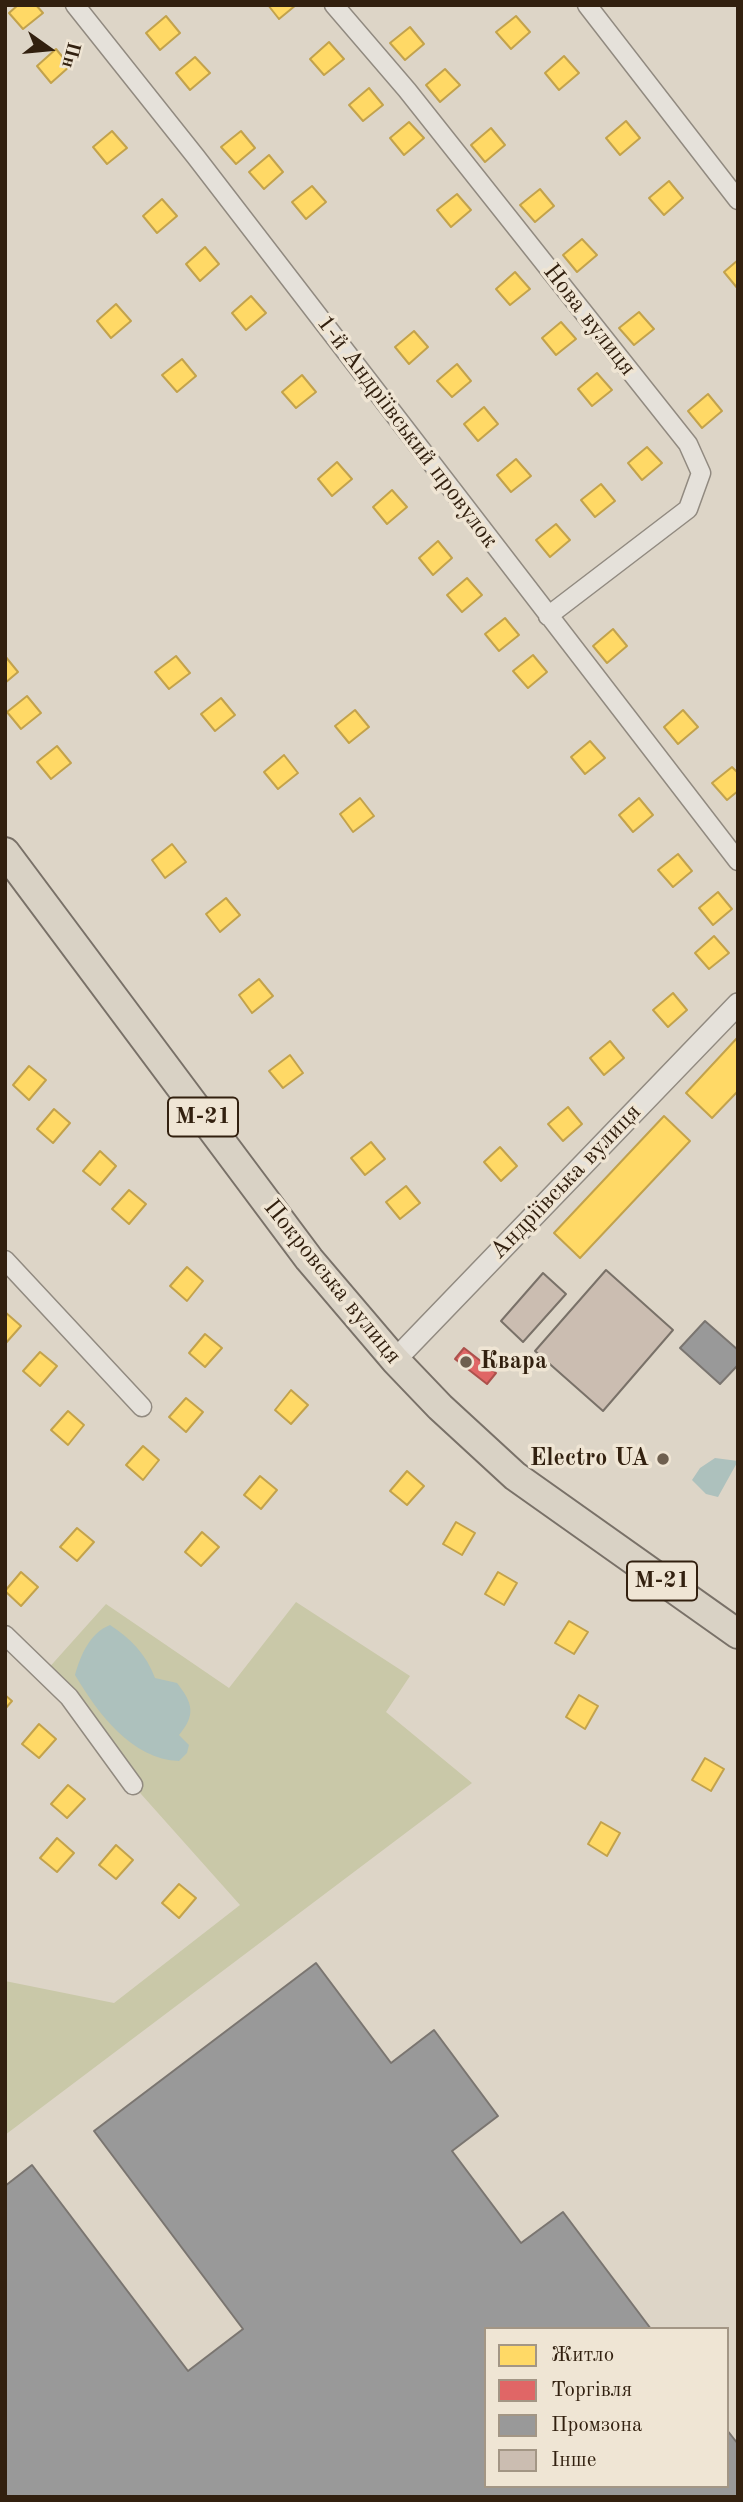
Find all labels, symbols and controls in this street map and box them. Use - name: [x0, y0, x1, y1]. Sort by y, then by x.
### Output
- north arrow: [14, 14, 84, 84]
- text: Пн: [57, 39, 82, 70]
- street label: Нова вулиця: [536, 258, 642, 382]
- street label: 1-й Андріївський провулок: [310, 310, 504, 554]
- road number: М-21: [168, 1098, 238, 1136]
- street label: Андріївська вулиця: [484, 1098, 648, 1266]
- street label: Покровська вулиця: [257, 1194, 407, 1370]
- place label: Квара: [480, 1348, 547, 1376]
- marker: Квара: [458, 1354, 474, 1370]
- place label: Electro UA: [530, 1445, 649, 1473]
- marker: Electro UA: [655, 1451, 671, 1467]
- road number: М-21: [627, 1562, 697, 1600]
- legend: [484, 2327, 729, 2488]
- text: Житло: [551, 2345, 614, 2366]
- text: Торгівля: [551, 2380, 632, 2401]
- text: Промзона: [551, 2415, 642, 2436]
- text: Інше: [551, 2450, 596, 2471]

